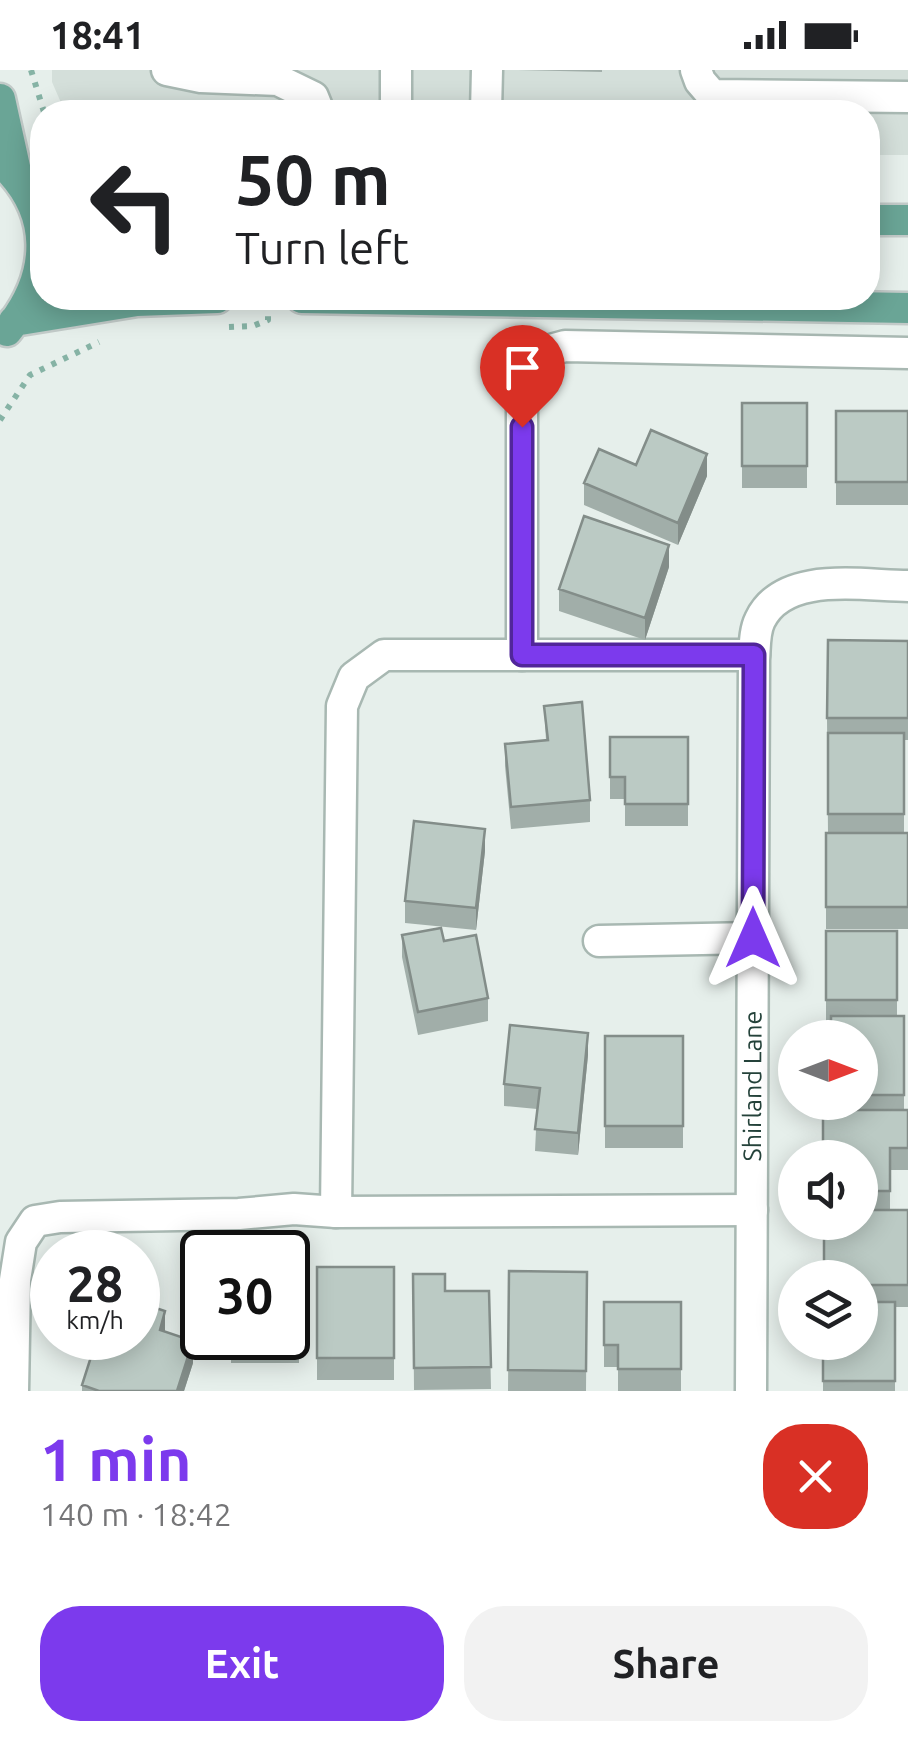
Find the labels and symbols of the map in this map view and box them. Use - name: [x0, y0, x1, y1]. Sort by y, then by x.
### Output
- pin: [480, 325, 565, 428]
- position arrow: [701, 886, 805, 990]
- street label: Shirland Lane: [738, 1011, 767, 1161]
- north arrow: [778, 1020, 878, 1120]
- speed limit sign: 30: [180, 1230, 310, 1360]

